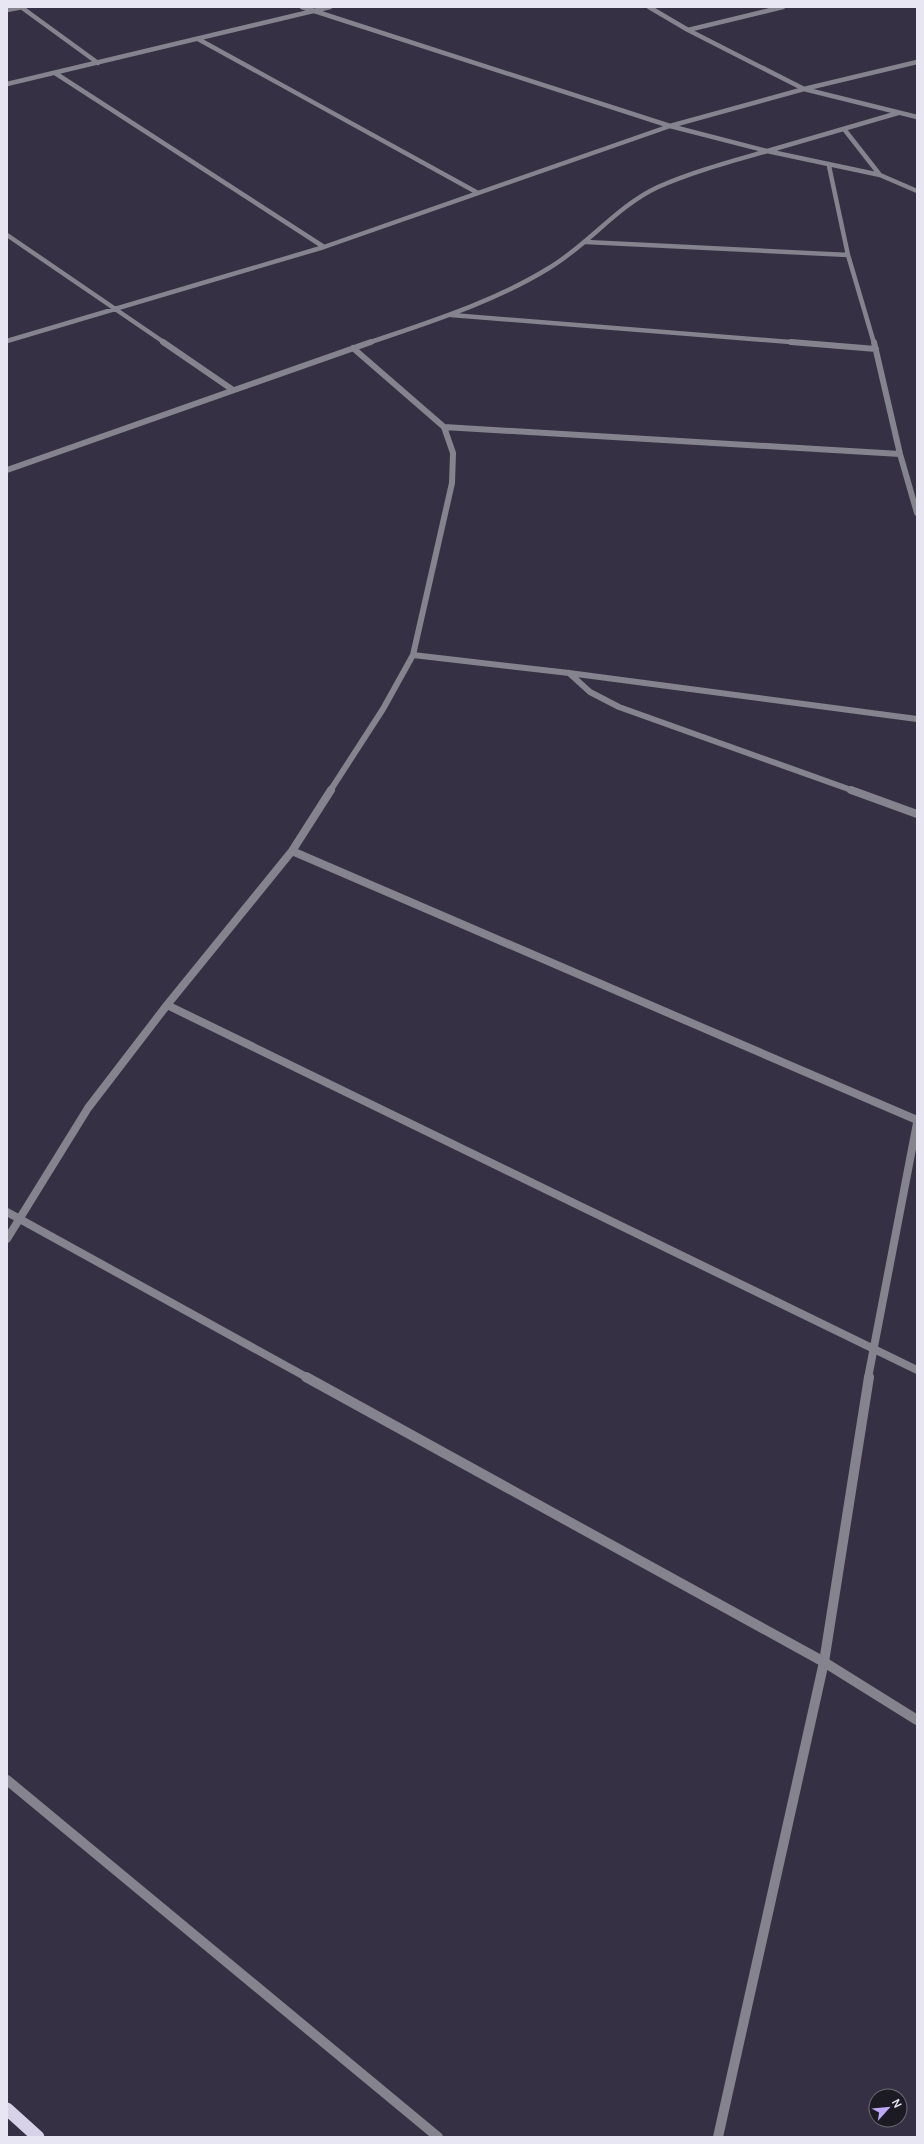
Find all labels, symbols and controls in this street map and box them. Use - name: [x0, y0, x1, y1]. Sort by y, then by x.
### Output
- north arrow: [868, 2088, 908, 2128]
- text: N: [889, 2096, 906, 2110]

